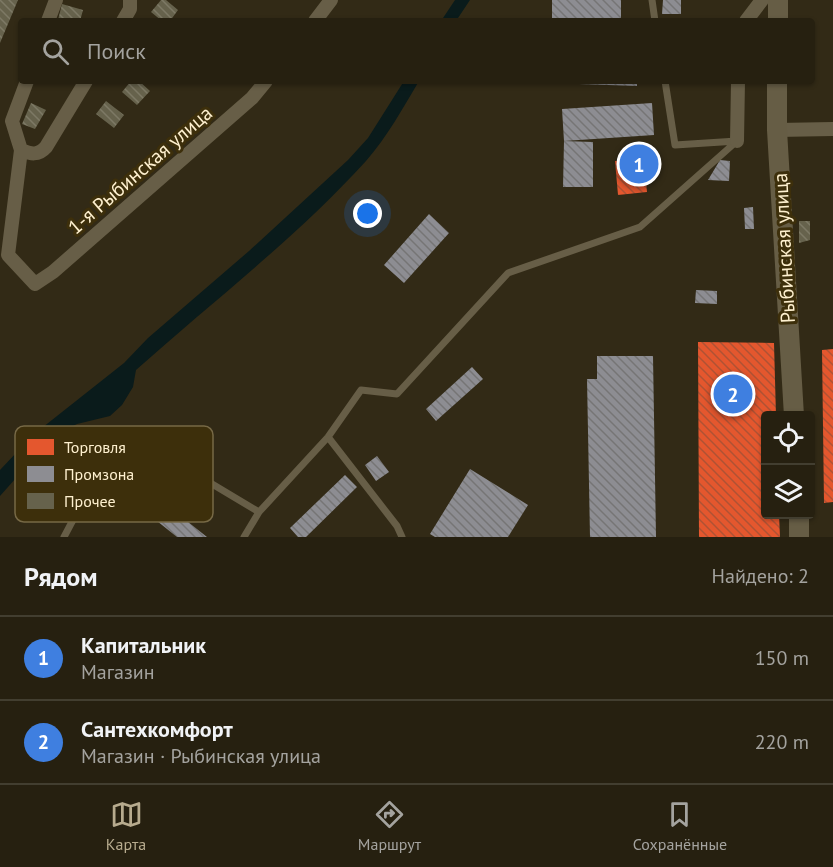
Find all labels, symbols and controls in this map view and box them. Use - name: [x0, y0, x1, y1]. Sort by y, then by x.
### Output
- search box: [18, 18, 815, 84]
- icon: search: [39, 35, 72, 68]
- text: Поиск: [87, 37, 146, 65]
- street label: 1-я Рыбинская улица: [62, 100, 218, 240]
- pin: 1: [620, 142, 658, 186]
- street label: Рыбинская улица: [767, 172, 801, 324]
- your location: [353, 199, 382, 228]
- pin: 2: [714, 372, 752, 416]
- map controls: [761, 411, 815, 519]
- button: locate: [761, 411, 815, 465]
- legend: [15, 426, 213, 522]
- text: Торговля: [64, 437, 126, 457]
- text: Промзона: [64, 464, 134, 484]
- button: layers: [761, 465, 815, 519]
- text: Прочее: [64, 491, 116, 511]
- text: Рядом: [24, 560, 98, 593]
- text: Найдено: 2: [712, 563, 809, 589]
- text: Капитальник: [81, 631, 206, 659]
- text: 1: [38, 645, 49, 671]
- text: 150 m: [755, 645, 809, 671]
- text: Магазин: [81, 659, 155, 685]
- text: Сантехкомфорт: [81, 715, 233, 743]
- text: 2: [38, 729, 49, 755]
- text: 220 m: [755, 729, 809, 755]
- text: Магазин · Рыбинская улица: [81, 743, 321, 769]
- tab: Карта: [106, 798, 146, 854]
- tab: Маршрут: [358, 798, 421, 854]
- tab: Сохранённые: [633, 798, 727, 854]

